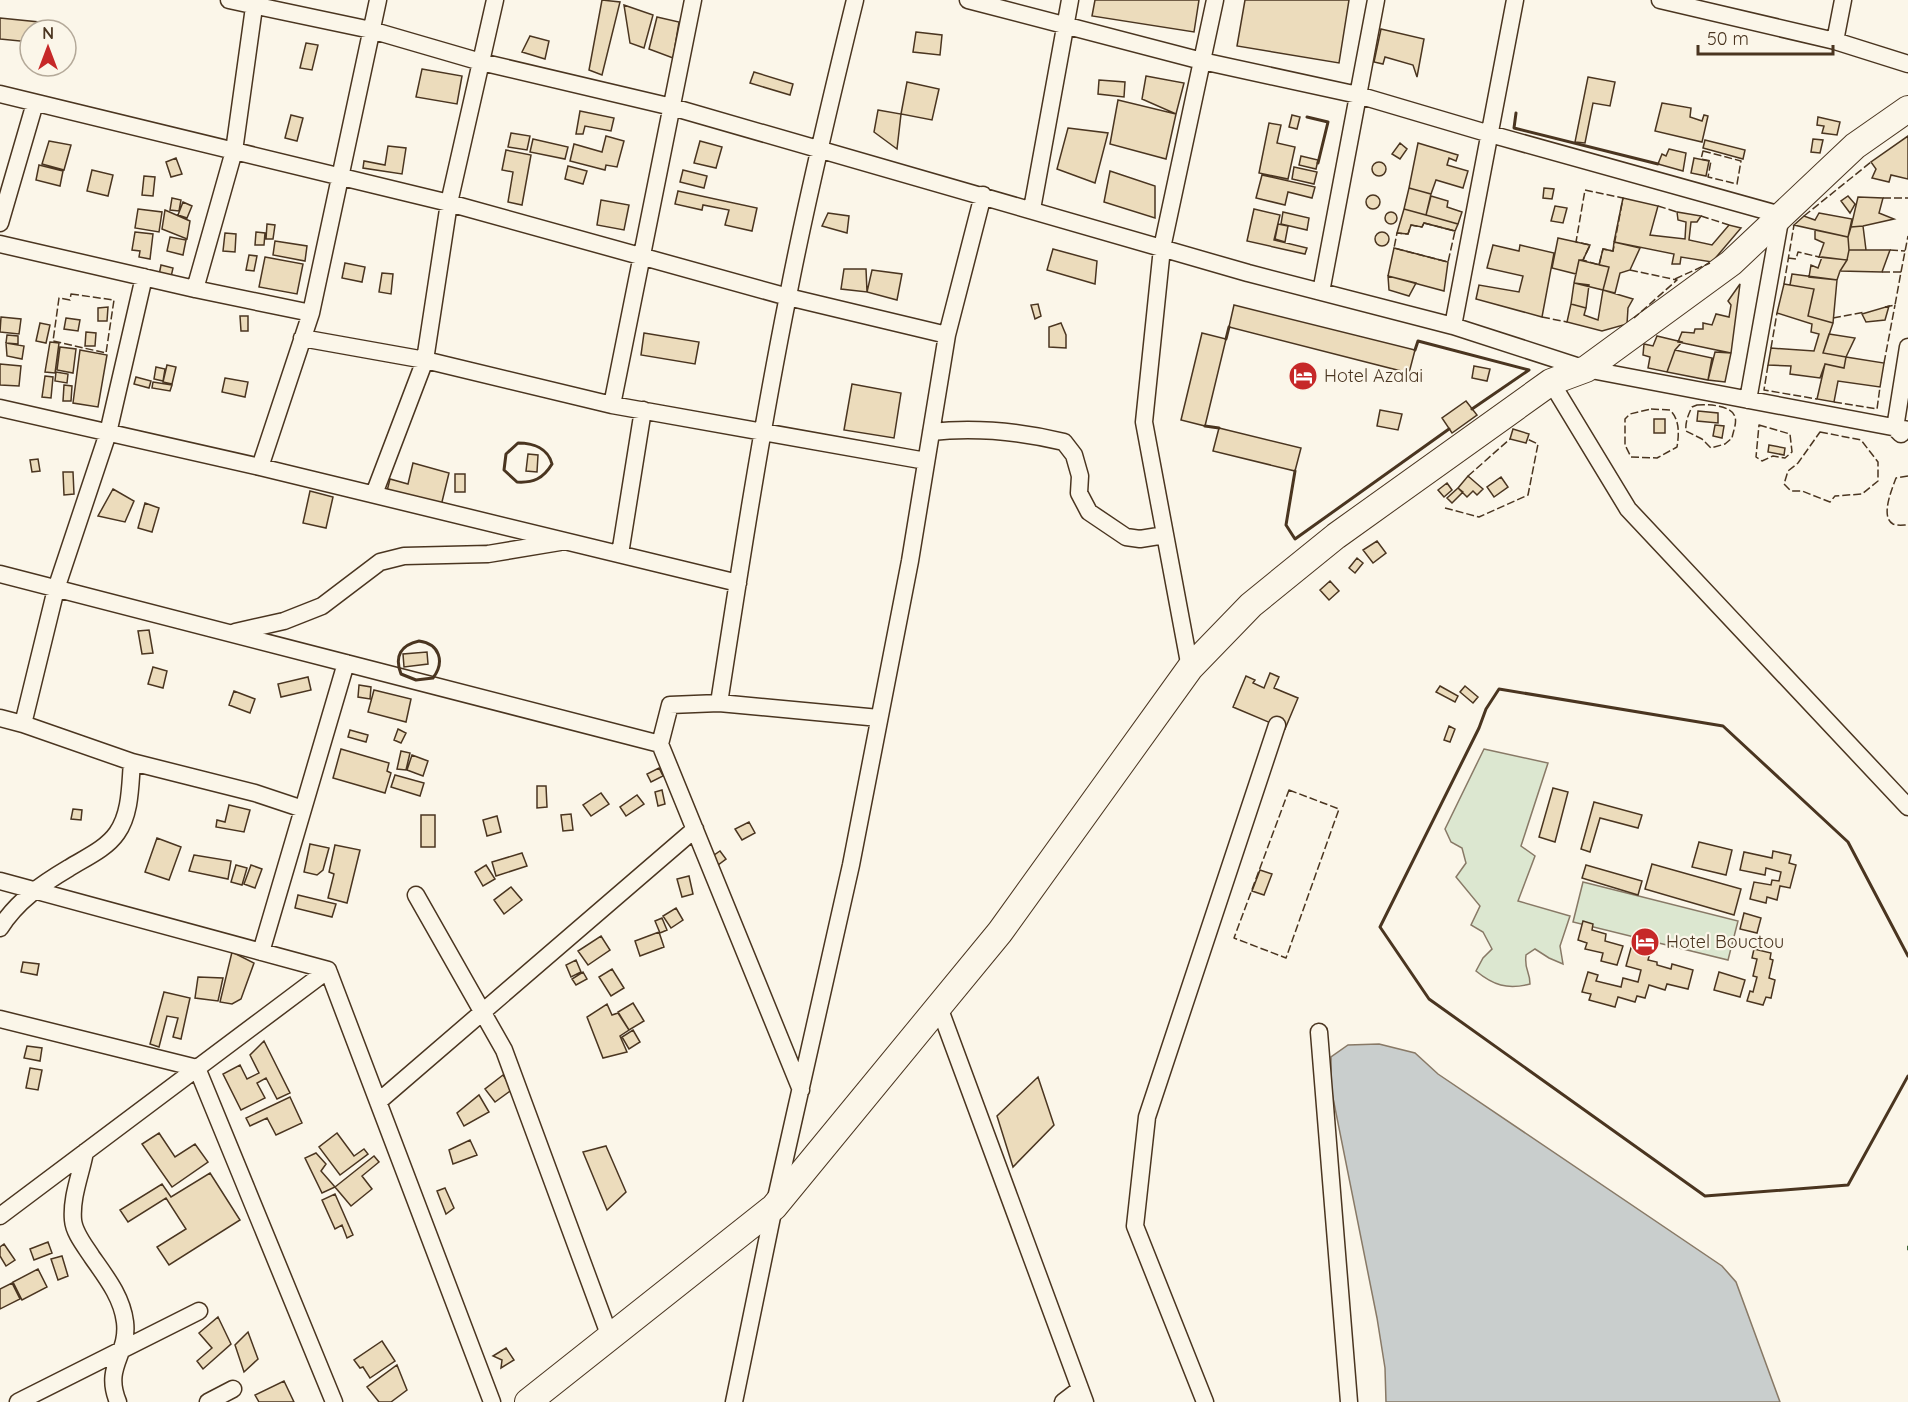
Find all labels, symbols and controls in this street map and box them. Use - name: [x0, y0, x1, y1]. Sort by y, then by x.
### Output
- north arrow: [18, 18, 78, 78]
- scale bar: [1698, 18, 1833, 56]
- text: N: [42, 23, 54, 43]
- text: 50 m: [1707, 27, 1749, 50]
- hotel icon: Hotel Azalai: [1287, 360, 1319, 392]
- place label: Hotel Azalai: [1324, 364, 1423, 387]
- hotel icon: Hotel Bouctou: [1629, 926, 1661, 958]
- place label: Hotel Bouctou: [1666, 930, 1784, 953]

